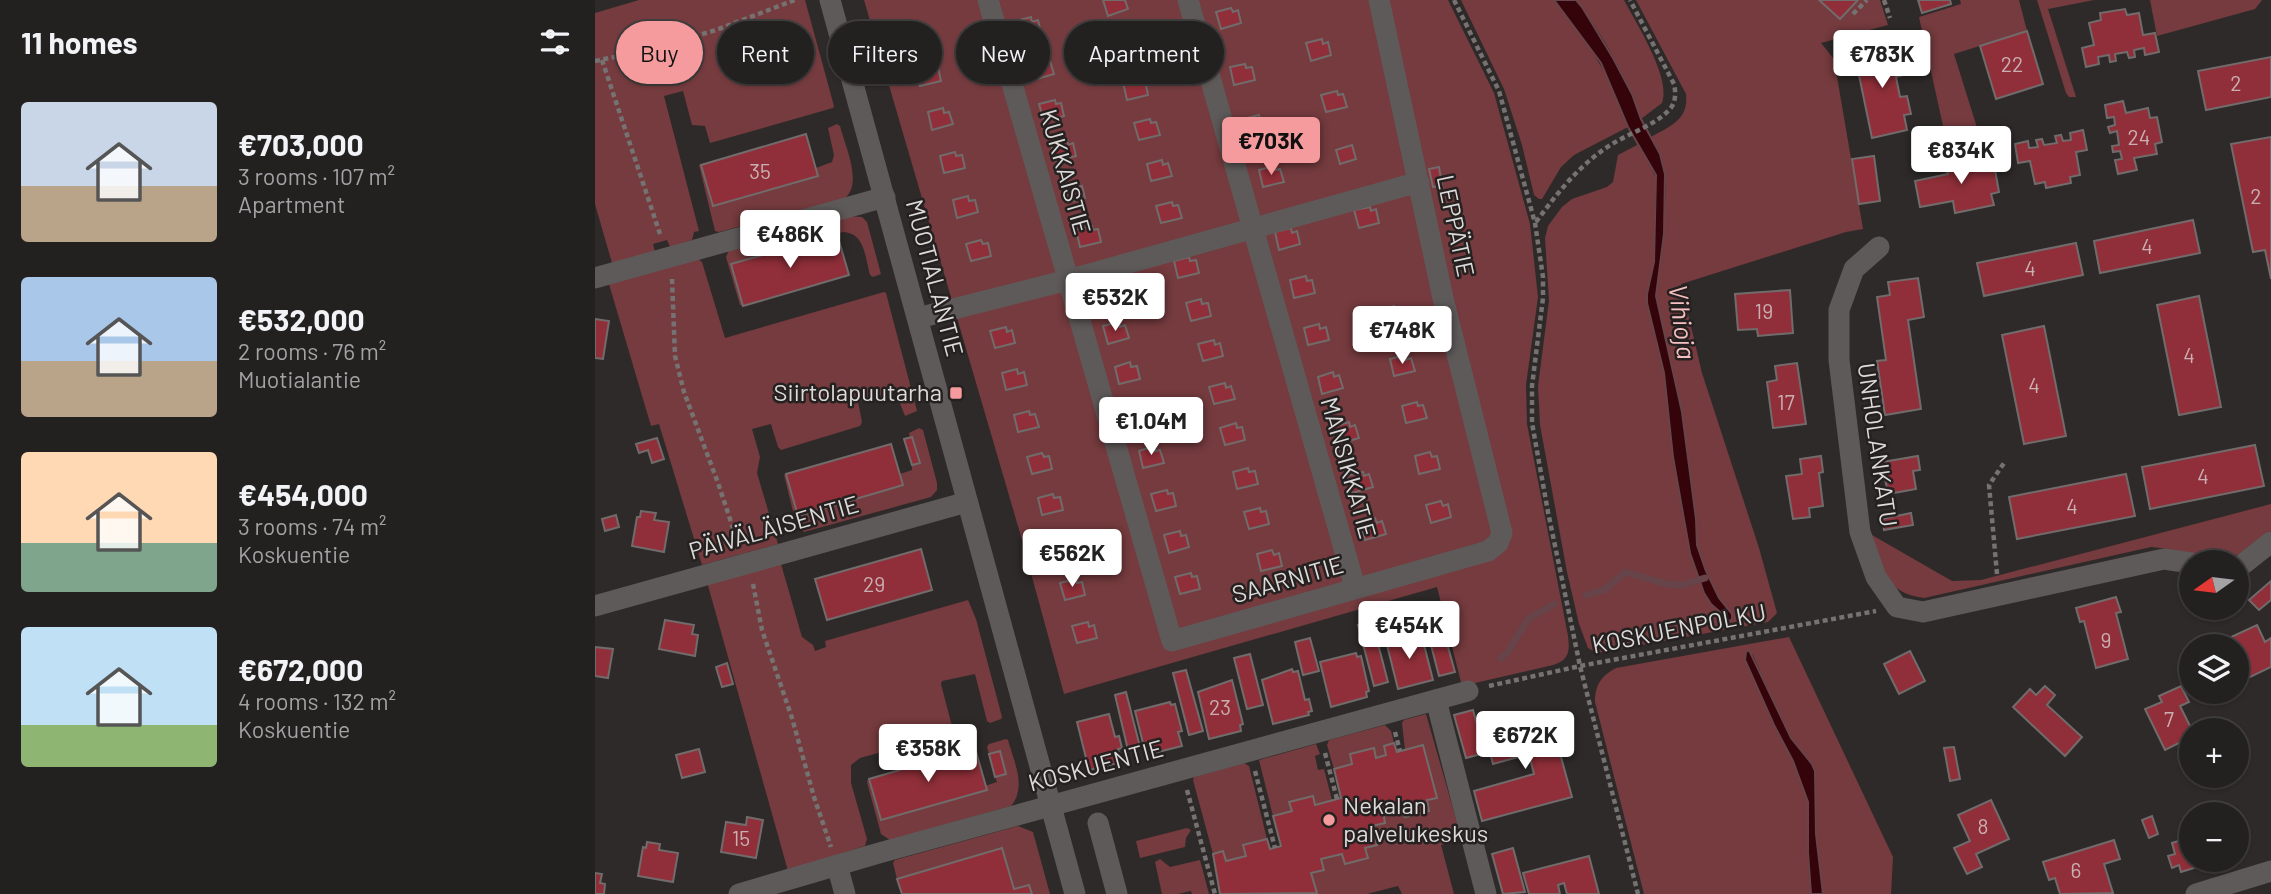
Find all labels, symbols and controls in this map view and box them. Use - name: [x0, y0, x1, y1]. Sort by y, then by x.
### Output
- chip: Buy: [616, 21, 703, 84]
- chip: Rent: [717, 21, 814, 84]
- chip: Filters: [828, 21, 942, 84]
- chip: New: [956, 21, 1050, 84]
- chip: Apartment: [1064, 21, 1224, 84]
- icon: filters: [536, 23, 574, 61]
- text: 11 homes: [21, 24, 138, 60]
- pin: €783K: [1833, 31, 1931, 90]
- text: €783K: [1849, 39, 1915, 67]
- house number: 22: [2001, 51, 2023, 76]
- house number: 2: [2230, 70, 2242, 95]
- street label: KUKKAISTIE: [1035, 106, 1098, 238]
- pin: €703K: [1222, 118, 1320, 177]
- house number: 24: [2128, 124, 2150, 149]
- text: €703,000: [238, 126, 364, 162]
- text: €703K: [1238, 126, 1304, 154]
- pin: €834K: [1912, 127, 2010, 186]
- icon: home: [77, 130, 161, 214]
- text: €834K: [1927, 135, 1995, 163]
- house number: 35: [749, 158, 771, 183]
- text: 3 rooms · 107 m²: [238, 162, 395, 190]
- street label: LEPPÄTIE: [1432, 172, 1481, 279]
- house number: 2: [2250, 183, 2262, 208]
- text: Apartment: [238, 190, 345, 218]
- street label: MUOTIALANTIE: [901, 196, 970, 359]
- pin: €486K: [741, 210, 839, 270]
- text: €486K: [756, 219, 824, 247]
- house number: 4: [2141, 233, 2153, 258]
- house number: 4: [2024, 255, 2036, 280]
- pin: €532K: [1066, 274, 1164, 333]
- text: €532K: [1082, 282, 1148, 310]
- water label: Vihioja: [1664, 283, 1703, 361]
- house number: 19: [1755, 298, 1773, 323]
- text: €532,000: [238, 301, 365, 337]
- icon: home: [77, 305, 161, 389]
- pin: €748K: [1353, 306, 1451, 366]
- text: €748K: [1369, 315, 1435, 343]
- text: 2 rooms · 76 m²: [238, 337, 386, 365]
- house number: 4: [2183, 342, 2195, 367]
- street label: UNHOLANKATU: [1853, 361, 1904, 529]
- text: Muotialantie: [238, 365, 361, 393]
- house number: 4: [2028, 372, 2040, 397]
- place label: Siirtolapuutarha: [774, 377, 942, 406]
- marker: Siirtolapuutarha: [948, 385, 964, 401]
- house number: 17: [1777, 389, 1795, 414]
- street label: MANSIKKATIE: [1315, 394, 1383, 542]
- pin: €1.04M: [1094, 398, 1208, 457]
- text: €1.04M: [1115, 406, 1187, 434]
- house number: 4: [2197, 463, 2209, 488]
- text: €454,000: [238, 476, 368, 512]
- icon: home: [77, 480, 161, 564]
- street label: PÄIVÄLÄISENTIE: [685, 488, 862, 565]
- house number: 4: [2066, 493, 2078, 518]
- text: 3 rooms · 74 m²: [238, 512, 387, 540]
- pin: €562K: [1023, 530, 1121, 589]
- text: €562K: [1039, 538, 1105, 566]
- text: Koskuentie: [238, 540, 350, 568]
- street label: SAARNITIE: [1228, 549, 1347, 608]
- north arrow: [2179, 550, 2249, 620]
- map controls: [2179, 550, 2249, 872]
- house number: 29: [863, 571, 885, 596]
- street label: KOSKUENPOLKU: [1589, 596, 1768, 659]
- pin: €454K: [1360, 602, 1458, 661]
- text: €454K: [1374, 610, 1444, 638]
- house number: 9: [2101, 627, 2111, 652]
- button: layers: [2179, 634, 2249, 704]
- text: €672,000: [238, 651, 363, 687]
- icon: home: [77, 655, 161, 739]
- text: 4 rooms · 132 m²: [238, 687, 396, 715]
- house number: 23: [1209, 694, 1231, 719]
- house number: 7: [2164, 706, 2174, 731]
- pin: €672K: [1476, 712, 1574, 771]
- text: Koskuentie: [238, 715, 350, 743]
- button: +: [2179, 718, 2249, 788]
- text: €672K: [1492, 720, 1558, 748]
- pin: €358K: [879, 724, 977, 784]
- text: €358K: [895, 733, 961, 761]
- street label: KOSKUENTIE: [1025, 733, 1166, 797]
- place label: Nekalan palvelukeskus: [1343, 790, 1488, 847]
- button: −: [2179, 802, 2249, 872]
- marker: Nekalan palvelukeskus: [1321, 812, 1337, 828]
- house number: 8: [1978, 813, 1988, 838]
- house number: 15: [732, 825, 750, 850]
- house number: 6: [2071, 857, 2081, 882]

